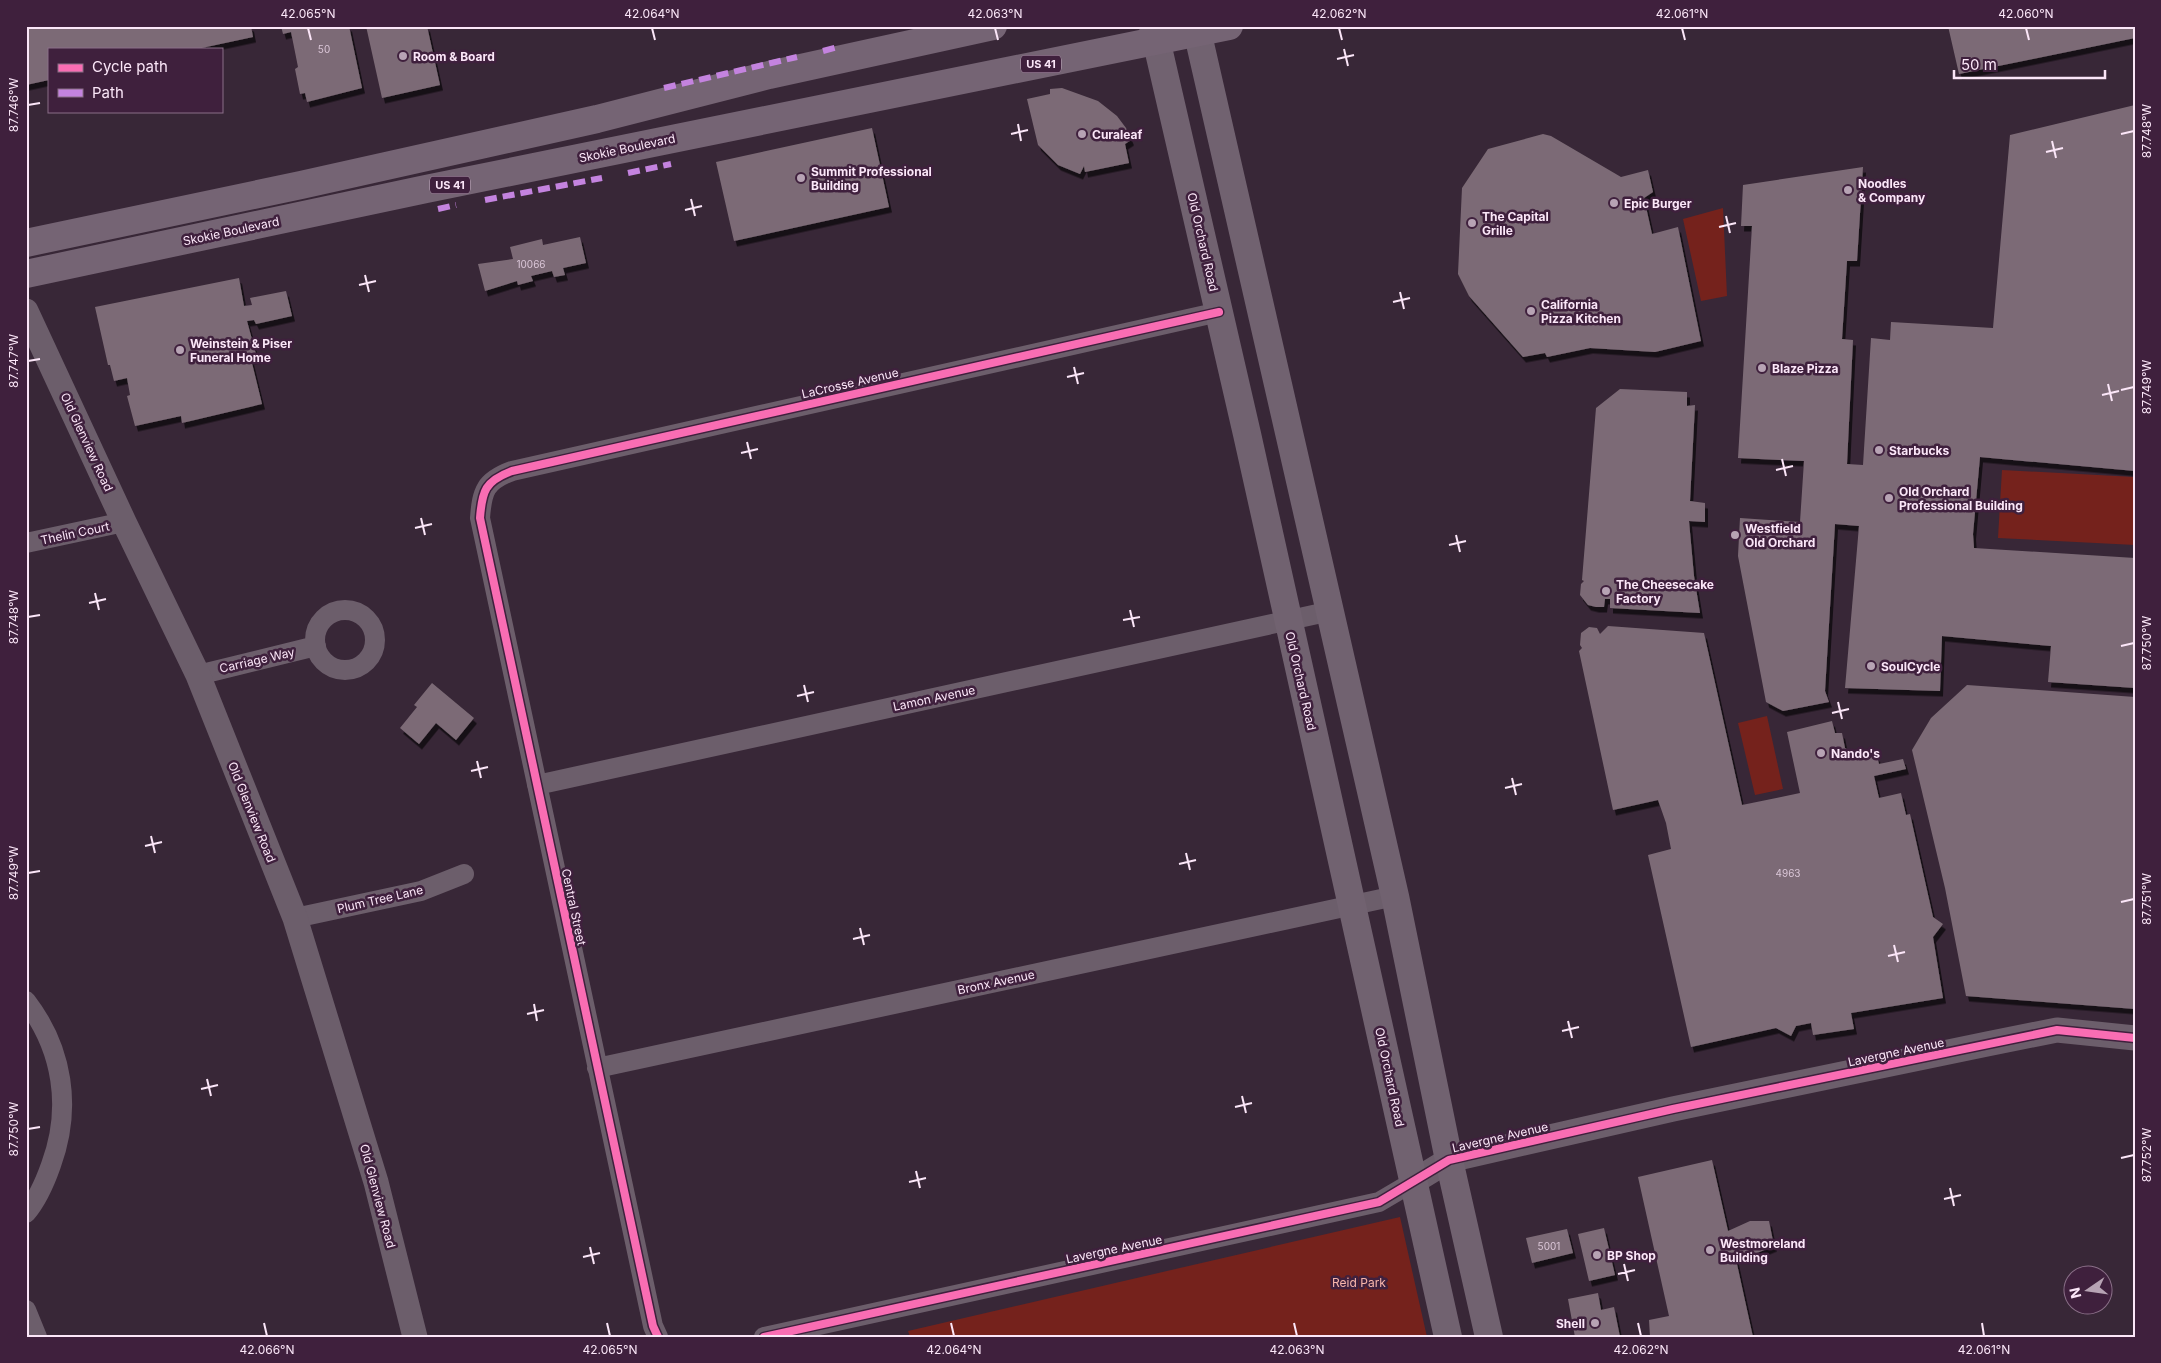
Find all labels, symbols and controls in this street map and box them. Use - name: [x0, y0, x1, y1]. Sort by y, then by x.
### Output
- text: 42.065°N: [280, 6, 336, 21]
- text: 42.064°N: [624, 6, 680, 21]
- text: 42.063°N: [968, 6, 1022, 21]
- text: 42.062°N: [1311, 6, 1367, 21]
- text: 42.061°N: [1656, 6, 1708, 21]
- text: 42.060°N: [1998, 6, 2054, 21]
- house number: 50: [318, 43, 330, 55]
- legend: [48, 48, 222, 112]
- scale bar: [1954, 48, 2105, 80]
- place label: Room & Board: [413, 49, 495, 64]
- marker: Room & Board: [397, 50, 409, 62]
- text: 50 m: [1961, 55, 1997, 74]
- road number: US 41: [1021, 56, 1061, 72]
- text: Cycle path: [92, 57, 168, 76]
- text: 87.746°W: [6, 78, 21, 132]
- text: Path: [92, 83, 124, 102]
- text: 87.748°W: [2139, 104, 2154, 158]
- place label: Curaleaf: [1092, 127, 1143, 142]
- marker: Curaleaf: [1076, 128, 1088, 140]
- street label: Skokie Boulevard: [578, 130, 676, 166]
- place label: Summit Professional Building: [811, 164, 932, 193]
- marker: Summit Professional Building: [795, 172, 807, 184]
- road number: US 41: [430, 176, 470, 194]
- place label: Noodles & Company: [1858, 176, 1926, 205]
- marker: Noodles & Company: [1842, 184, 1854, 196]
- street label: Old Orchard Road: [1184, 191, 1222, 293]
- place label: Epic Burger: [1624, 196, 1692, 211]
- marker: Epic Burger: [1608, 197, 1620, 209]
- place label: The Capital Grille: [1482, 209, 1549, 238]
- street label: Skokie Boulevard: [182, 213, 280, 249]
- marker: The Capital Grille: [1466, 217, 1478, 229]
- house number: 10066: [516, 258, 546, 270]
- place label: California Pizza Kitchen: [1541, 297, 1621, 326]
- marker: California Pizza Kitchen: [1525, 305, 1537, 317]
- text: 87.747°W: [6, 334, 21, 388]
- place label: Weinstein & Piser Funeral Home: [190, 336, 292, 365]
- marker: Weinstein & Piser Funeral Home: [174, 344, 186, 356]
- text: 87.749°W: [2139, 360, 2154, 414]
- place label: Blaze Pizza: [1772, 361, 1839, 376]
- marker: Blaze Pizza: [1756, 362, 1768, 374]
- street label: LaCrosse Avenue: [800, 365, 900, 401]
- street label: Old Glenview Road: [58, 390, 116, 494]
- place label: Starbucks: [1889, 443, 1949, 458]
- marker: Starbucks: [1873, 444, 1885, 456]
- place label: Old Orchard Professional Building: [1899, 484, 2023, 513]
- marker: Old Orchard Professional Building: [1883, 492, 1895, 504]
- street label: Thelin Court: [39, 518, 111, 548]
- place label: Westfield Old Orchard: [1745, 521, 1815, 550]
- marker: Westfield Old Orchard: [1729, 529, 1741, 541]
- place label: The Cheesecake Factory: [1616, 577, 1714, 606]
- marker: The Cheesecake Factory: [1600, 585, 1612, 597]
- text: 87.748°W: [6, 590, 21, 644]
- text: 87.750°W: [2139, 615, 2154, 670]
- street label: Old Orchard Road: [1282, 630, 1320, 732]
- street label: Carriage Way: [218, 644, 296, 676]
- place label: SoulCycle: [1881, 659, 1940, 674]
- marker: SoulCycle: [1865, 660, 1877, 672]
- street label: Lamon Avenue: [891, 682, 977, 714]
- place label: Nando's: [1831, 746, 1880, 761]
- marker: Nando's: [1815, 747, 1827, 759]
- street label: Old Glenview Road: [225, 760, 279, 864]
- text: 87.749°W: [6, 846, 21, 900]
- street label: Central Street: [559, 867, 589, 947]
- house number: 4963: [1775, 867, 1801, 879]
- text: 87.751°W: [2139, 873, 2154, 925]
- street label: Plum Tree Lane: [335, 882, 425, 916]
- street label: Bronx Avenue: [956, 966, 1036, 998]
- street label: Old Orchard Road: [1372, 1026, 1408, 1128]
- street label: Lavergne Avenue: [1846, 1034, 1946, 1070]
- text: 87.750°W: [6, 1101, 21, 1156]
- street label: Lavergne Avenue: [1450, 1119, 1550, 1155]
- text: 87.752°W: [2139, 1128, 2154, 1182]
- street label: Old Glenview Road: [357, 1142, 399, 1250]
- street label: Lavergne Avenue: [1064, 1231, 1164, 1267]
- place label: Westmoreland Building: [1720, 1236, 1805, 1265]
- house number: 5001: [1538, 1240, 1560, 1252]
- marker: Westmoreland Building: [1704, 1244, 1716, 1256]
- place label: BP Shop: [1607, 1248, 1656, 1263]
- marker: BP Shop: [1591, 1249, 1603, 1261]
- north arrow: [2064, 1266, 2114, 1316]
- park label: Reid Park: [1332, 1275, 1386, 1290]
- text: N: [2065, 1286, 2084, 1300]
- place label: Shell: [1556, 1316, 1585, 1331]
- marker: Shell: [1589, 1317, 1601, 1329]
- text: 42.066°N: [239, 1342, 295, 1357]
- text: 42.065°N: [582, 1342, 638, 1357]
- text: 42.064°N: [926, 1342, 982, 1357]
- text: 42.063°N: [1270, 1342, 1324, 1357]
- text: 42.062°N: [1613, 1342, 1669, 1357]
- text: 42.061°N: [1958, 1342, 2010, 1357]

